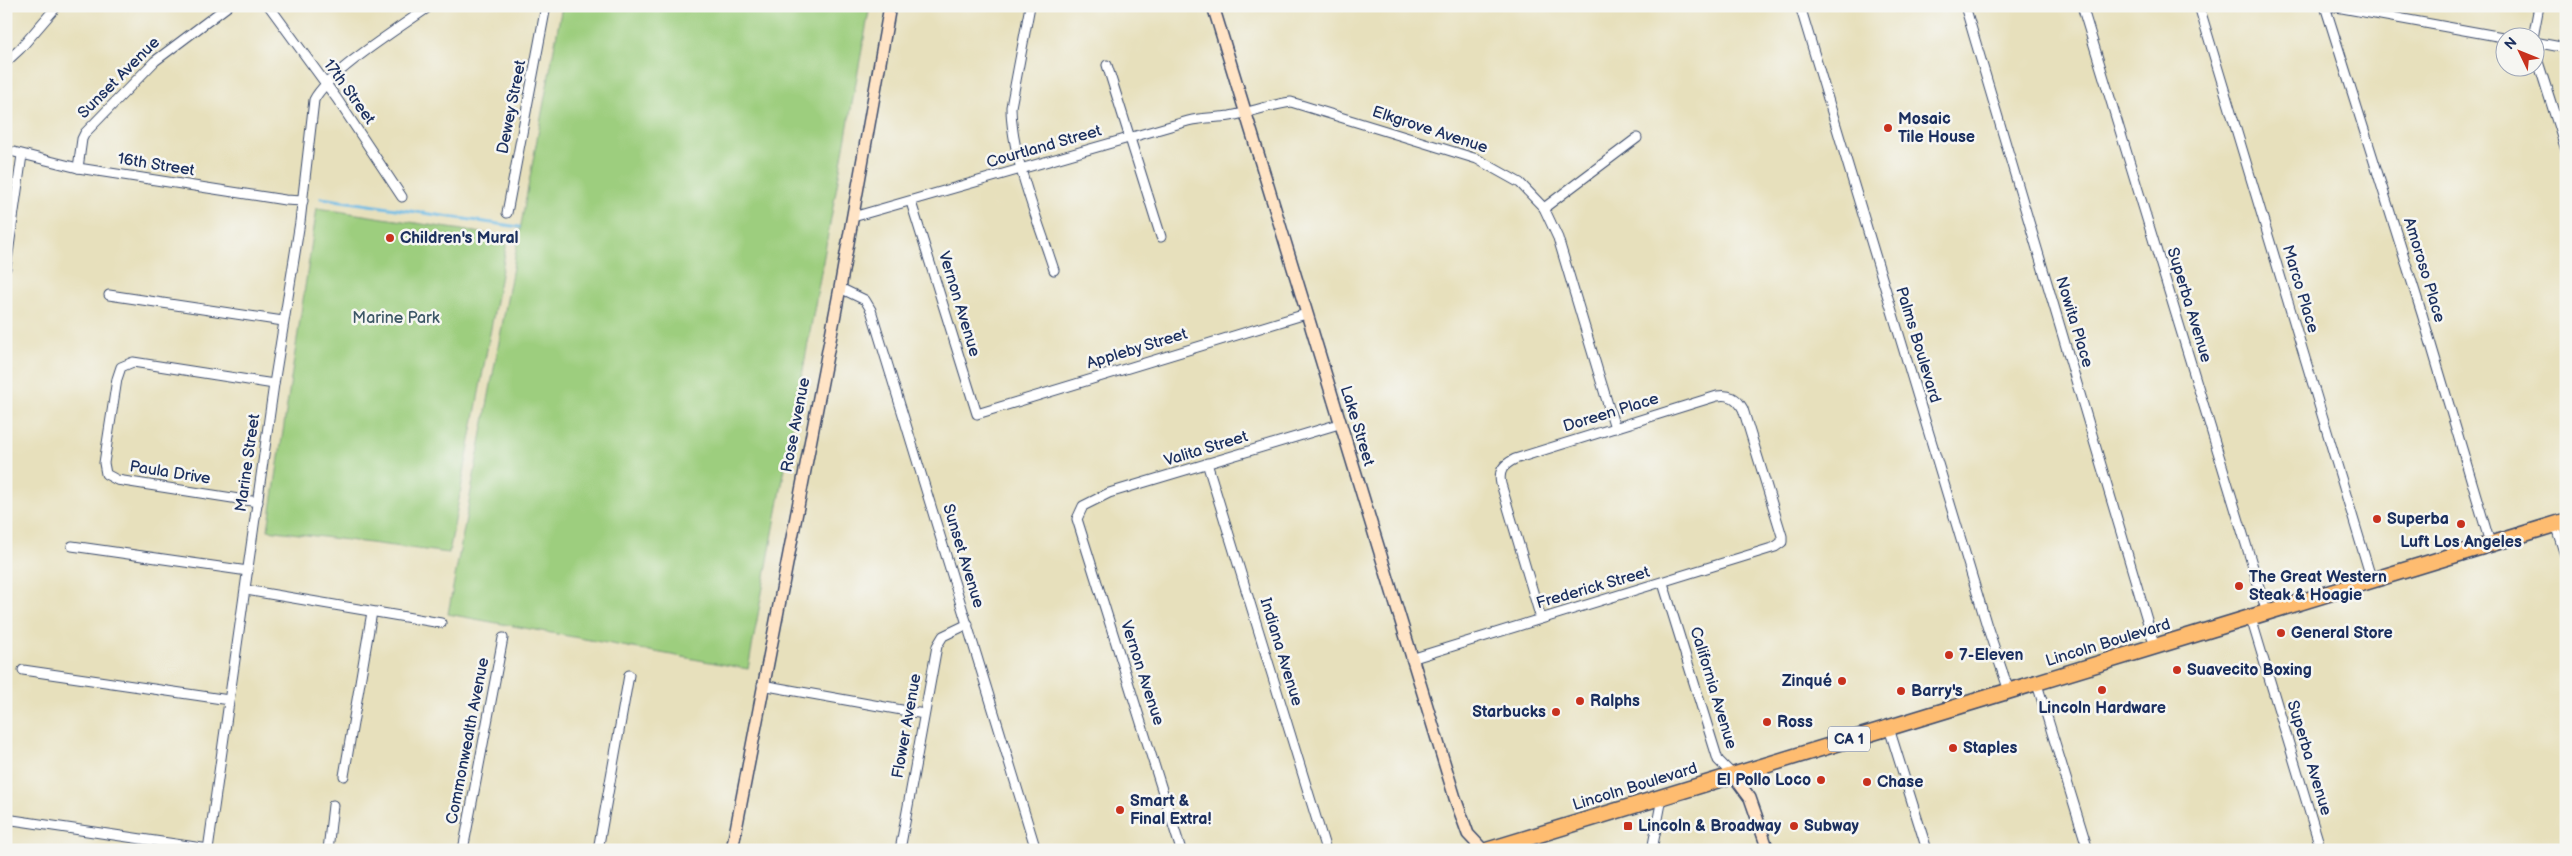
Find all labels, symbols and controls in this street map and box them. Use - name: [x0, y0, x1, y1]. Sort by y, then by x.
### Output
- north arrow: [2494, 28, 2544, 78]
- street label: Sunset Avenue: [74, 33, 164, 123]
- text: N: [2501, 34, 2521, 53]
- street label: 17th Street: [319, 56, 379, 128]
- street label: Dewey Street: [494, 58, 530, 155]
- street label: Elkgrove Avenue: [1370, 102, 1491, 158]
- place label: Mosaic Tile House: [1898, 110, 1975, 147]
- street label: Courtland Street: [984, 121, 1104, 172]
- marker: Mosaic Tile House: [1882, 122, 1894, 134]
- street label: 16th Street: [116, 150, 196, 180]
- street label: Amoroso Place: [2399, 215, 2449, 325]
- place label: Children's Mural: [400, 229, 519, 248]
- marker: Children's Mural: [384, 232, 396, 244]
- street label: Marco Place: [2278, 243, 2323, 336]
- street label: Superba Avenue: [2162, 245, 2216, 365]
- street label: Vernon Avenue: [934, 249, 984, 359]
- street label: Nowita Place: [2051, 274, 2097, 370]
- street label: Palms Boulevard: [1891, 285, 1945, 405]
- park label: Marine Park: [352, 309, 440, 328]
- street label: Appleby Street: [1084, 325, 1190, 373]
- street label: Rose Avenue: [778, 376, 815, 474]
- street label: Lake Street: [1336, 384, 1378, 468]
- street label: Doreen Place: [1561, 389, 1662, 437]
- street label: Marine Street: [232, 413, 264, 513]
- street label: Valita Street: [1162, 427, 1250, 471]
- street label: Paula Drive: [128, 457, 212, 489]
- street label: Sunset Avenue: [938, 502, 988, 611]
- place label: Superba: [2387, 510, 2449, 529]
- marker: Superba: [2371, 513, 2383, 525]
- marker: Luft Los Angeles: [2455, 518, 2467, 530]
- place label: Luft Los Angeles: [2400, 533, 2522, 552]
- street label: Frederick Street: [1534, 563, 1652, 613]
- place label: The Great Western Steak & Hoagie: [2249, 568, 2387, 605]
- marker: The Great Western Steak & Hoagie: [2233, 580, 2245, 592]
- street label: Indiana Avenue: [1256, 596, 1307, 709]
- street label: Lincoln Boulevard: [2043, 615, 2173, 671]
- street label: Vernon Avenue: [1116, 618, 1168, 728]
- place label: General Store: [2291, 624, 2393, 643]
- street label: California Avenue: [1685, 625, 1741, 752]
- marker: General Store: [2275, 627, 2287, 639]
- place label: 7-Eleven: [1959, 646, 2023, 665]
- marker: 7-Eleven: [1943, 649, 1955, 661]
- street label: Commonwealth Avenue: [443, 656, 494, 826]
- place label: Suavecito Boxing: [2187, 661, 2312, 680]
- marker: Suavecito Boxing: [2171, 664, 2183, 676]
- street label: Flower Avenue: [888, 672, 926, 780]
- place label: Zinqué: [1782, 672, 1833, 691]
- marker: Zinqué: [1836, 675, 1848, 687]
- place label: Barry's: [1911, 682, 1963, 701]
- marker: Lincoln Hardware: [2096, 684, 2108, 696]
- marker: Barry's: [1895, 685, 1907, 697]
- place label: Ralphs: [1590, 692, 1640, 711]
- marker: Ralphs: [1574, 695, 1586, 707]
- street label: Superba Avenue: [2282, 698, 2336, 818]
- place label: Lincoln Hardware: [2038, 699, 2166, 718]
- place label: Starbucks: [1472, 703, 1546, 722]
- marker: Starbucks: [1550, 706, 1562, 718]
- place label: Ross: [1777, 713, 1813, 732]
- marker: Ross: [1761, 716, 1773, 728]
- road number: CA 1: [1828, 726, 1870, 752]
- place label: Staples: [1963, 739, 2017, 758]
- marker: Staples: [1947, 742, 1959, 754]
- street label: Lincoln Boulevard: [1570, 759, 1700, 815]
- place label: El Pollo Loco: [1716, 771, 1811, 790]
- place label: Chase: [1877, 773, 1923, 792]
- marker: El Pollo Loco: [1815, 774, 1827, 786]
- marker: Chase: [1861, 776, 1873, 788]
- place label: Smart & Final Extra!: [1130, 792, 1212, 829]
- marker: Smart & Final Extra!: [1114, 804, 1126, 816]
- place label: Lincoln & Broadway: [1638, 817, 1782, 836]
- place label: Subway: [1804, 817, 1860, 836]
- marker: Lincoln & Broadway: [1622, 820, 1634, 832]
- marker: Subway: [1788, 820, 1800, 832]

